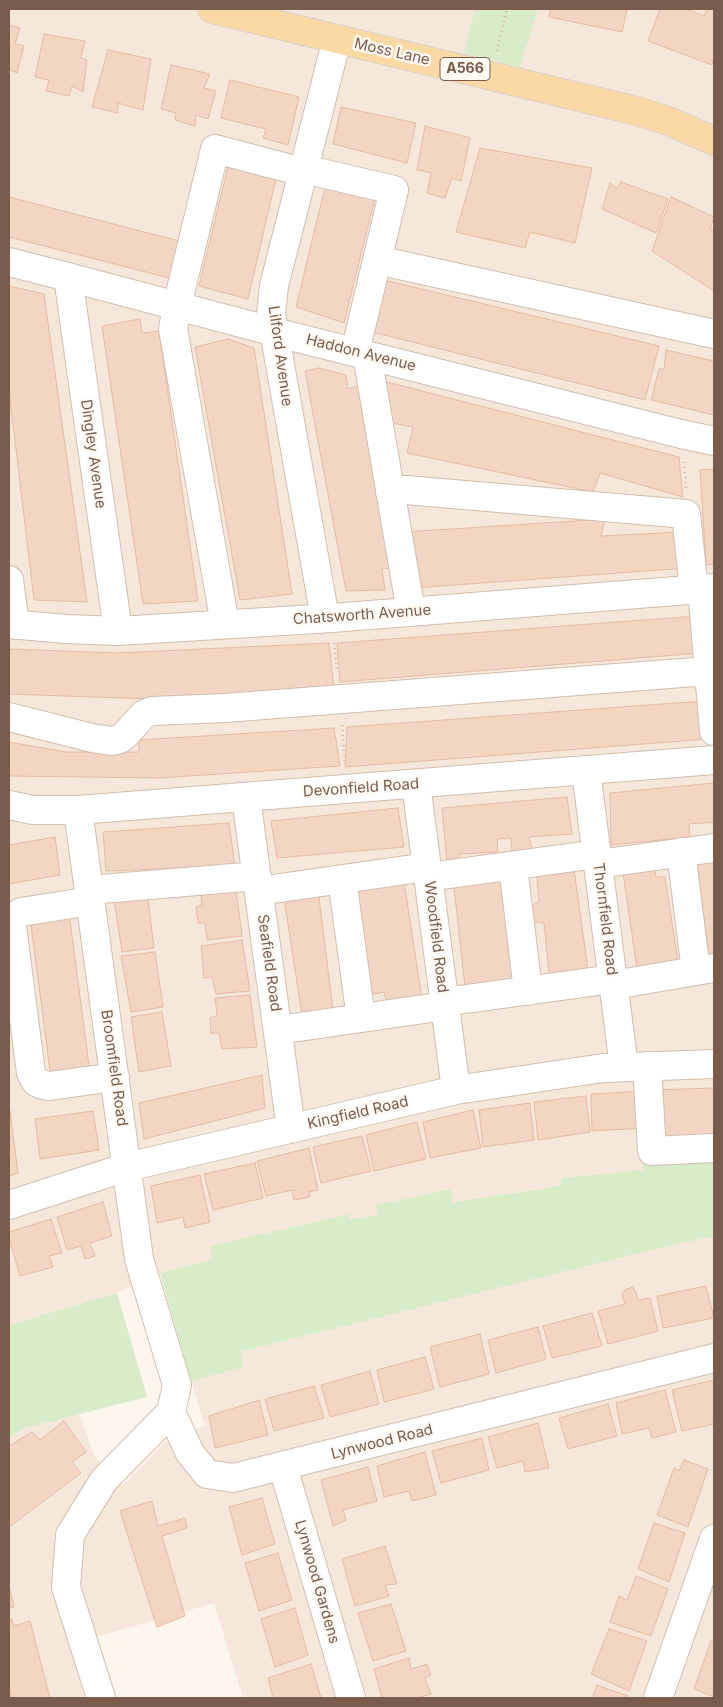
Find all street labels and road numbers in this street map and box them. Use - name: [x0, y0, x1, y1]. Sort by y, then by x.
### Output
- street label: Moss Lane: [352, 35, 432, 69]
- road number: A566: [440, 58, 490, 80]
- street label: Lilford Avenue: [264, 305, 296, 407]
- street label: Haddon Avenue: [304, 331, 418, 375]
- street label: Dingley Avenue: [76, 398, 110, 510]
- street label: Chatsworth Avenue: [292, 601, 432, 629]
- street label: Devonfield Road: [302, 775, 420, 801]
- street label: Thornfield Road: [589, 862, 621, 976]
- street label: Woodfield Road: [420, 880, 452, 994]
- street label: Seafield Road: [253, 913, 285, 1013]
- street label: Broomfield Road: [97, 1009, 131, 1127]
- street label: Kingfield Road: [306, 1093, 410, 1133]
- street label: Lynwood Road: [329, 1421, 435, 1463]
- street label: Lynwood Gardens: [291, 1518, 343, 1646]

